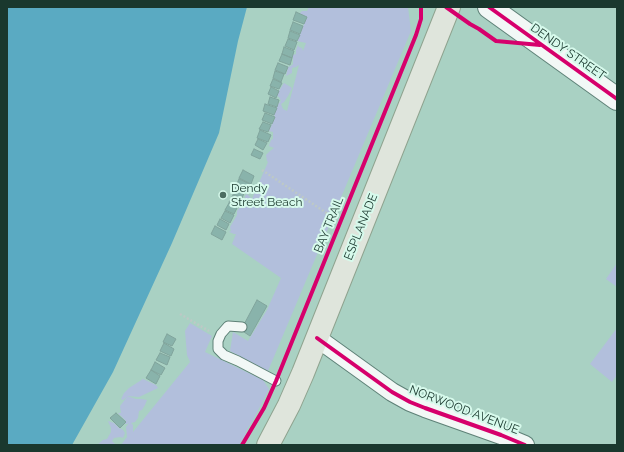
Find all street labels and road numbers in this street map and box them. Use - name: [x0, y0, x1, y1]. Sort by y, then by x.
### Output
- street label: DENDY STREET: [528, 21, 608, 83]
- street label: ESPLANADE: [341, 192, 381, 262]
- street label: BAY TRAIL: [311, 195, 347, 255]
- street label: NORWOOD AVENUE: [407, 382, 521, 438]

